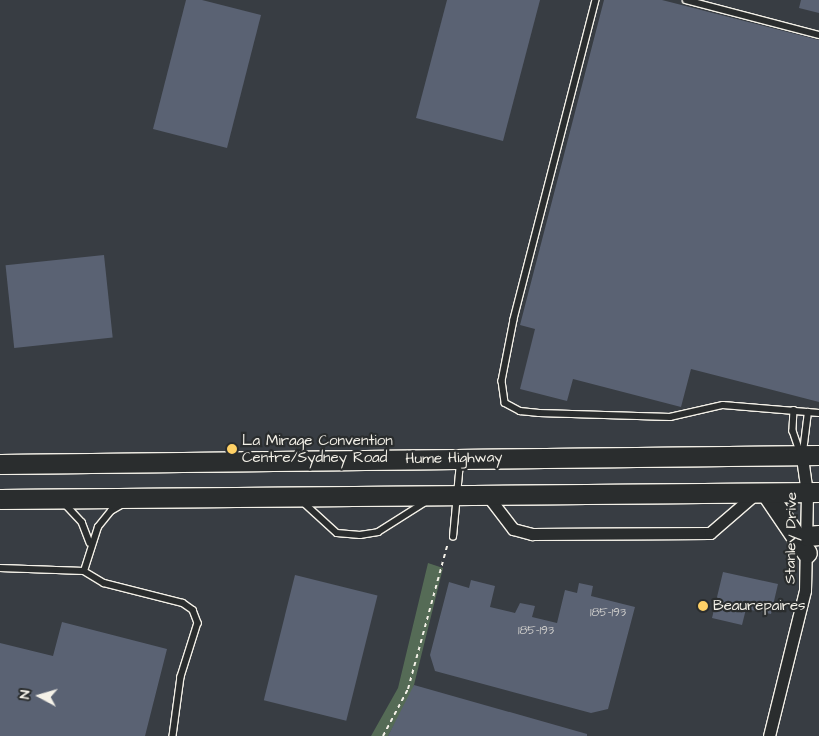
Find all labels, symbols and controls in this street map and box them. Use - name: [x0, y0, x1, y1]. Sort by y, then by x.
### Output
- place label: La Mirage Convention Centre/Sydney Road: [242, 431, 393, 466]
- marker: La Mirage Convention Centre/Sydney Road: [226, 443, 238, 455]
- street label: Hume Highway: [405, 448, 503, 468]
- street label: Stanley Drive: [781, 492, 801, 584]
- place label: Beaurepaires: [713, 597, 806, 615]
- marker: Beaurepaires: [697, 600, 709, 612]
- house number: 185-193: [590, 606, 626, 620]
- house number: 185-193: [518, 624, 554, 638]
- north arrow: [15, 671, 65, 721]
- text: N: [15, 689, 35, 700]

